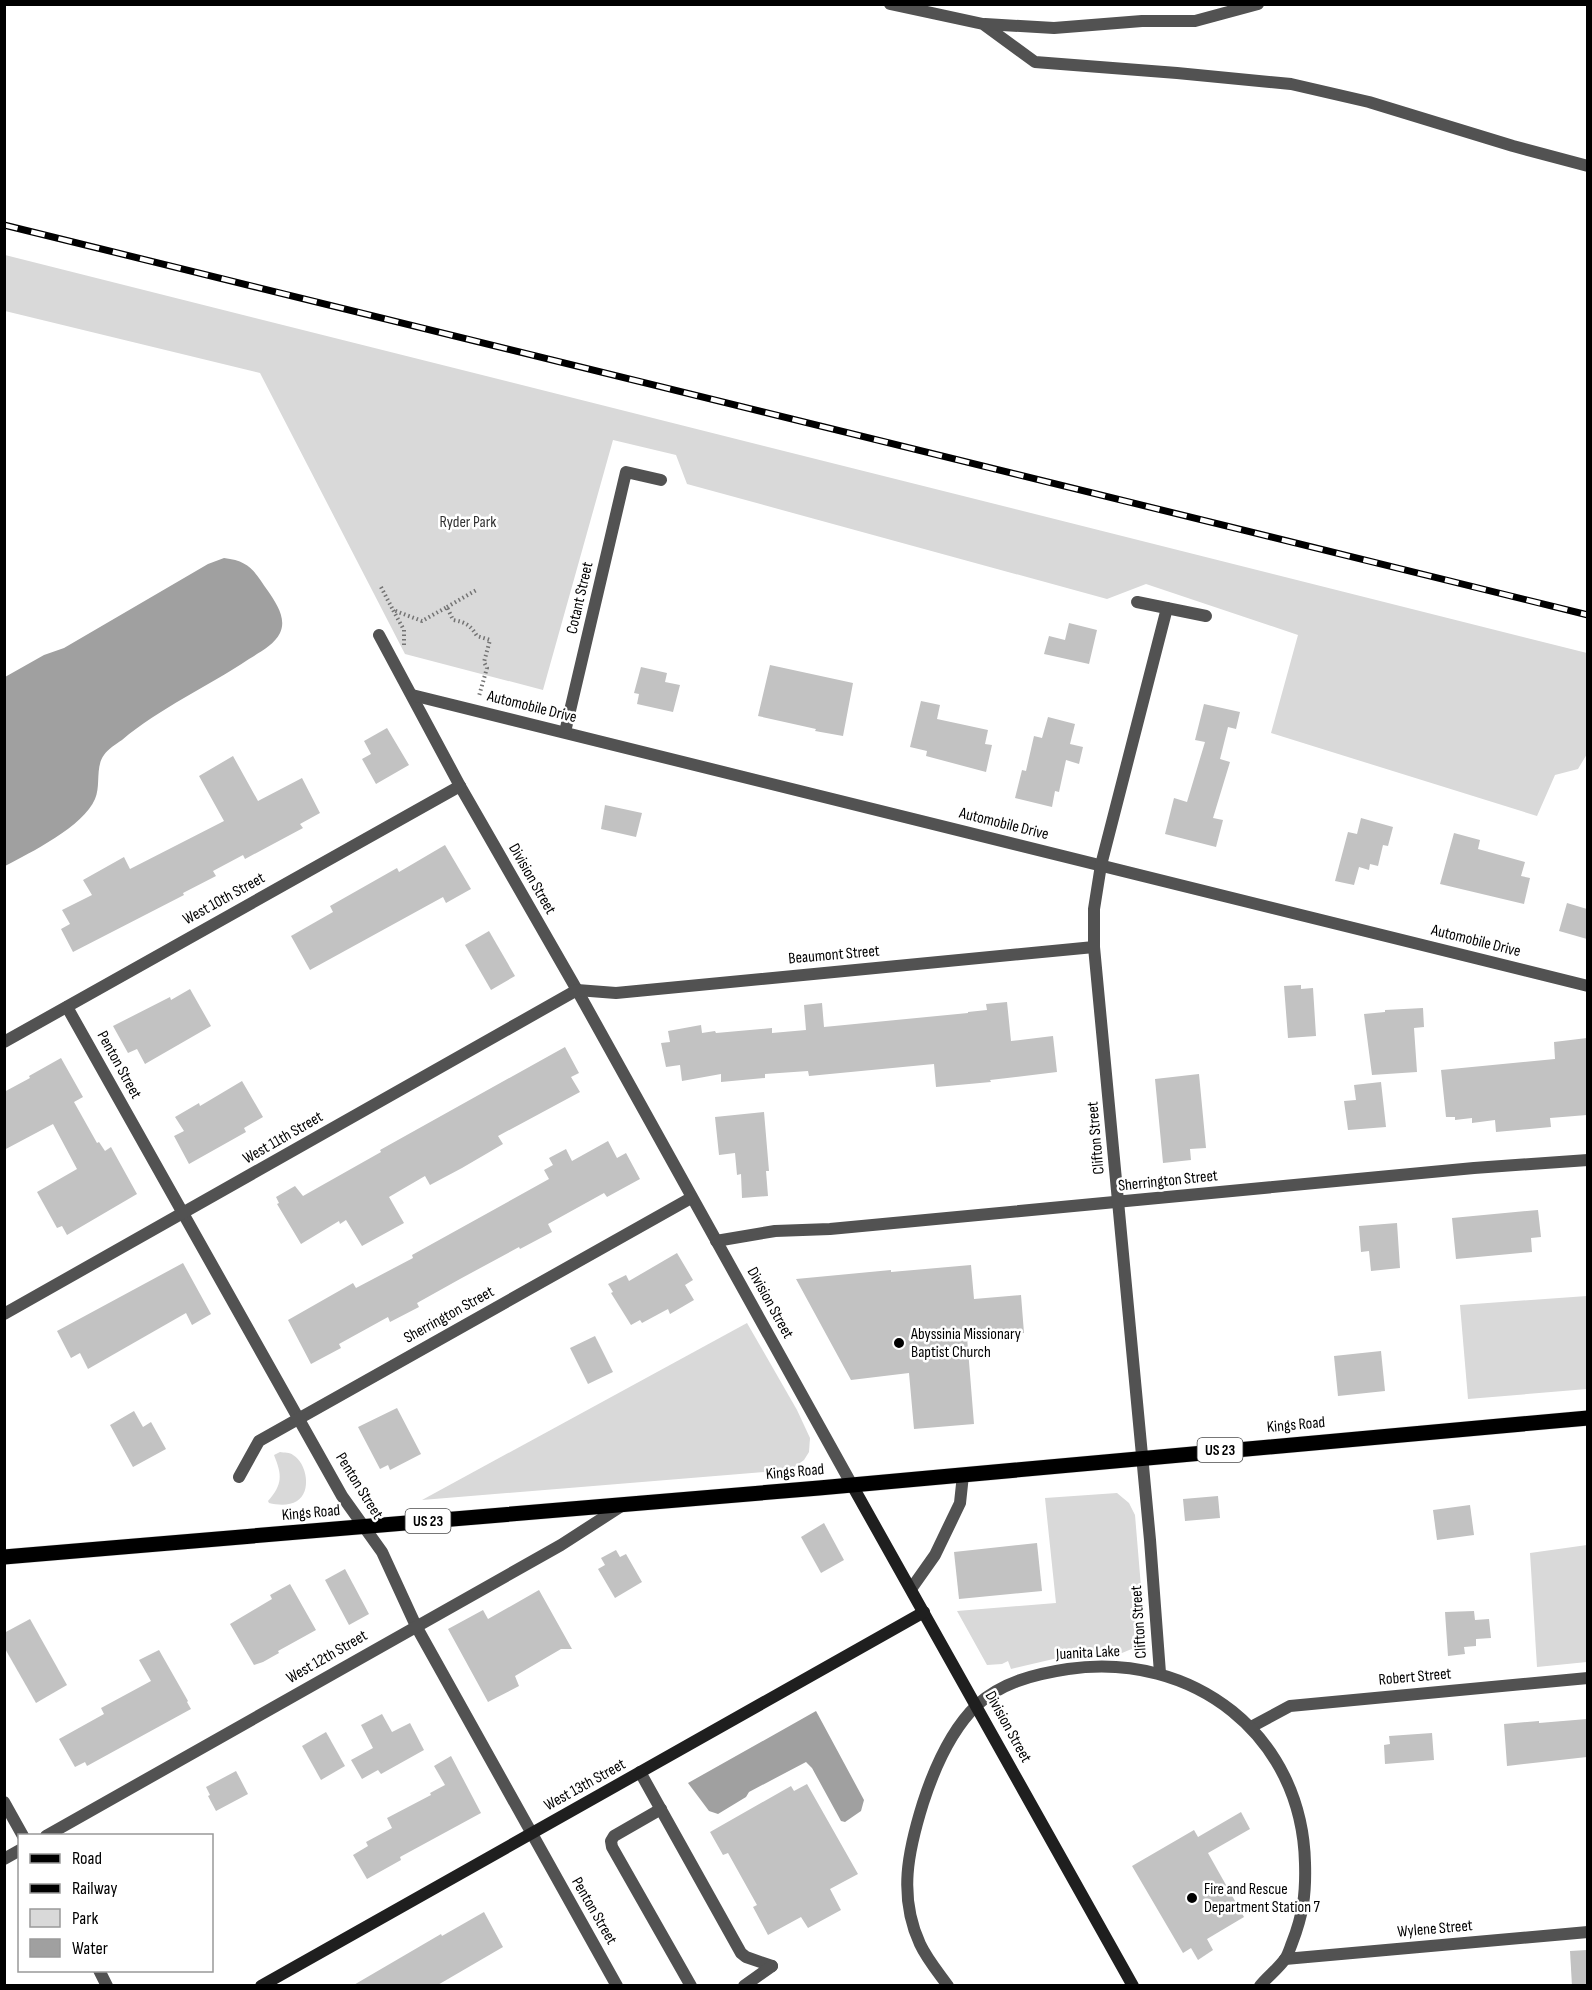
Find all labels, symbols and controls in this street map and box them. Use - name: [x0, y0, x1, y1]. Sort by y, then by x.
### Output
- park label: Ryder Park: [440, 513, 496, 532]
- street label: Cotant Street: [562, 560, 598, 636]
- street label: Automobile Drive: [484, 686, 579, 727]
- street label: Automobile Drive: [956, 803, 1051, 844]
- street label: Division Street: [504, 840, 560, 918]
- street label: West 10th Street: [180, 869, 268, 929]
- street label: Automobile Drive: [1428, 920, 1523, 961]
- street label: Beaumont Street: [788, 942, 880, 968]
- street label: Penton Street: [93, 1028, 145, 1102]
- street label: Clifton Street: [1083, 1101, 1109, 1175]
- street label: West 11th Street: [240, 1107, 326, 1168]
- street label: Sherrington Street: [1117, 1166, 1219, 1196]
- street label: Division Street: [743, 1264, 797, 1342]
- street label: Sherrington Street: [401, 1282, 497, 1348]
- place label: Abyssinia Missionary Baptist Church: [910, 1325, 1021, 1362]
- marker: Abyssinia Missionary Baptist Church: [892, 1336, 906, 1350]
- street label: Kings Road: [1266, 1413, 1326, 1437]
- road number: US 23: [1198, 1438, 1242, 1462]
- street label: Penton Street: [331, 1449, 387, 1523]
- street label: Kings Road: [765, 1460, 825, 1484]
- street label: Kings Road: [281, 1501, 341, 1525]
- road number: US 23: [406, 1509, 450, 1533]
- street label: Clifton Street: [1127, 1585, 1151, 1659]
- street label: West 12th Street: [283, 1626, 371, 1688]
- street label: Juanita Lake: [1055, 1642, 1120, 1664]
- street label: Robert Street: [1378, 1664, 1452, 1690]
- street label: Division Street: [981, 1688, 1035, 1766]
- street label: West 13th Street: [541, 1755, 629, 1815]
- legend: [18, 1834, 213, 1972]
- text: Road: [72, 1848, 102, 1869]
- street label: Penton Street: [567, 1874, 621, 1948]
- text: Railway: [72, 1878, 117, 1899]
- place label: Fire and Rescue Department Station 7: [1204, 1880, 1321, 1917]
- marker: Fire and Rescue Department Station 7: [1185, 1891, 1199, 1905]
- text: Park: [72, 1908, 98, 1929]
- street label: Wylene Street: [1397, 1916, 1474, 1942]
- text: Water: [72, 1938, 108, 1959]

